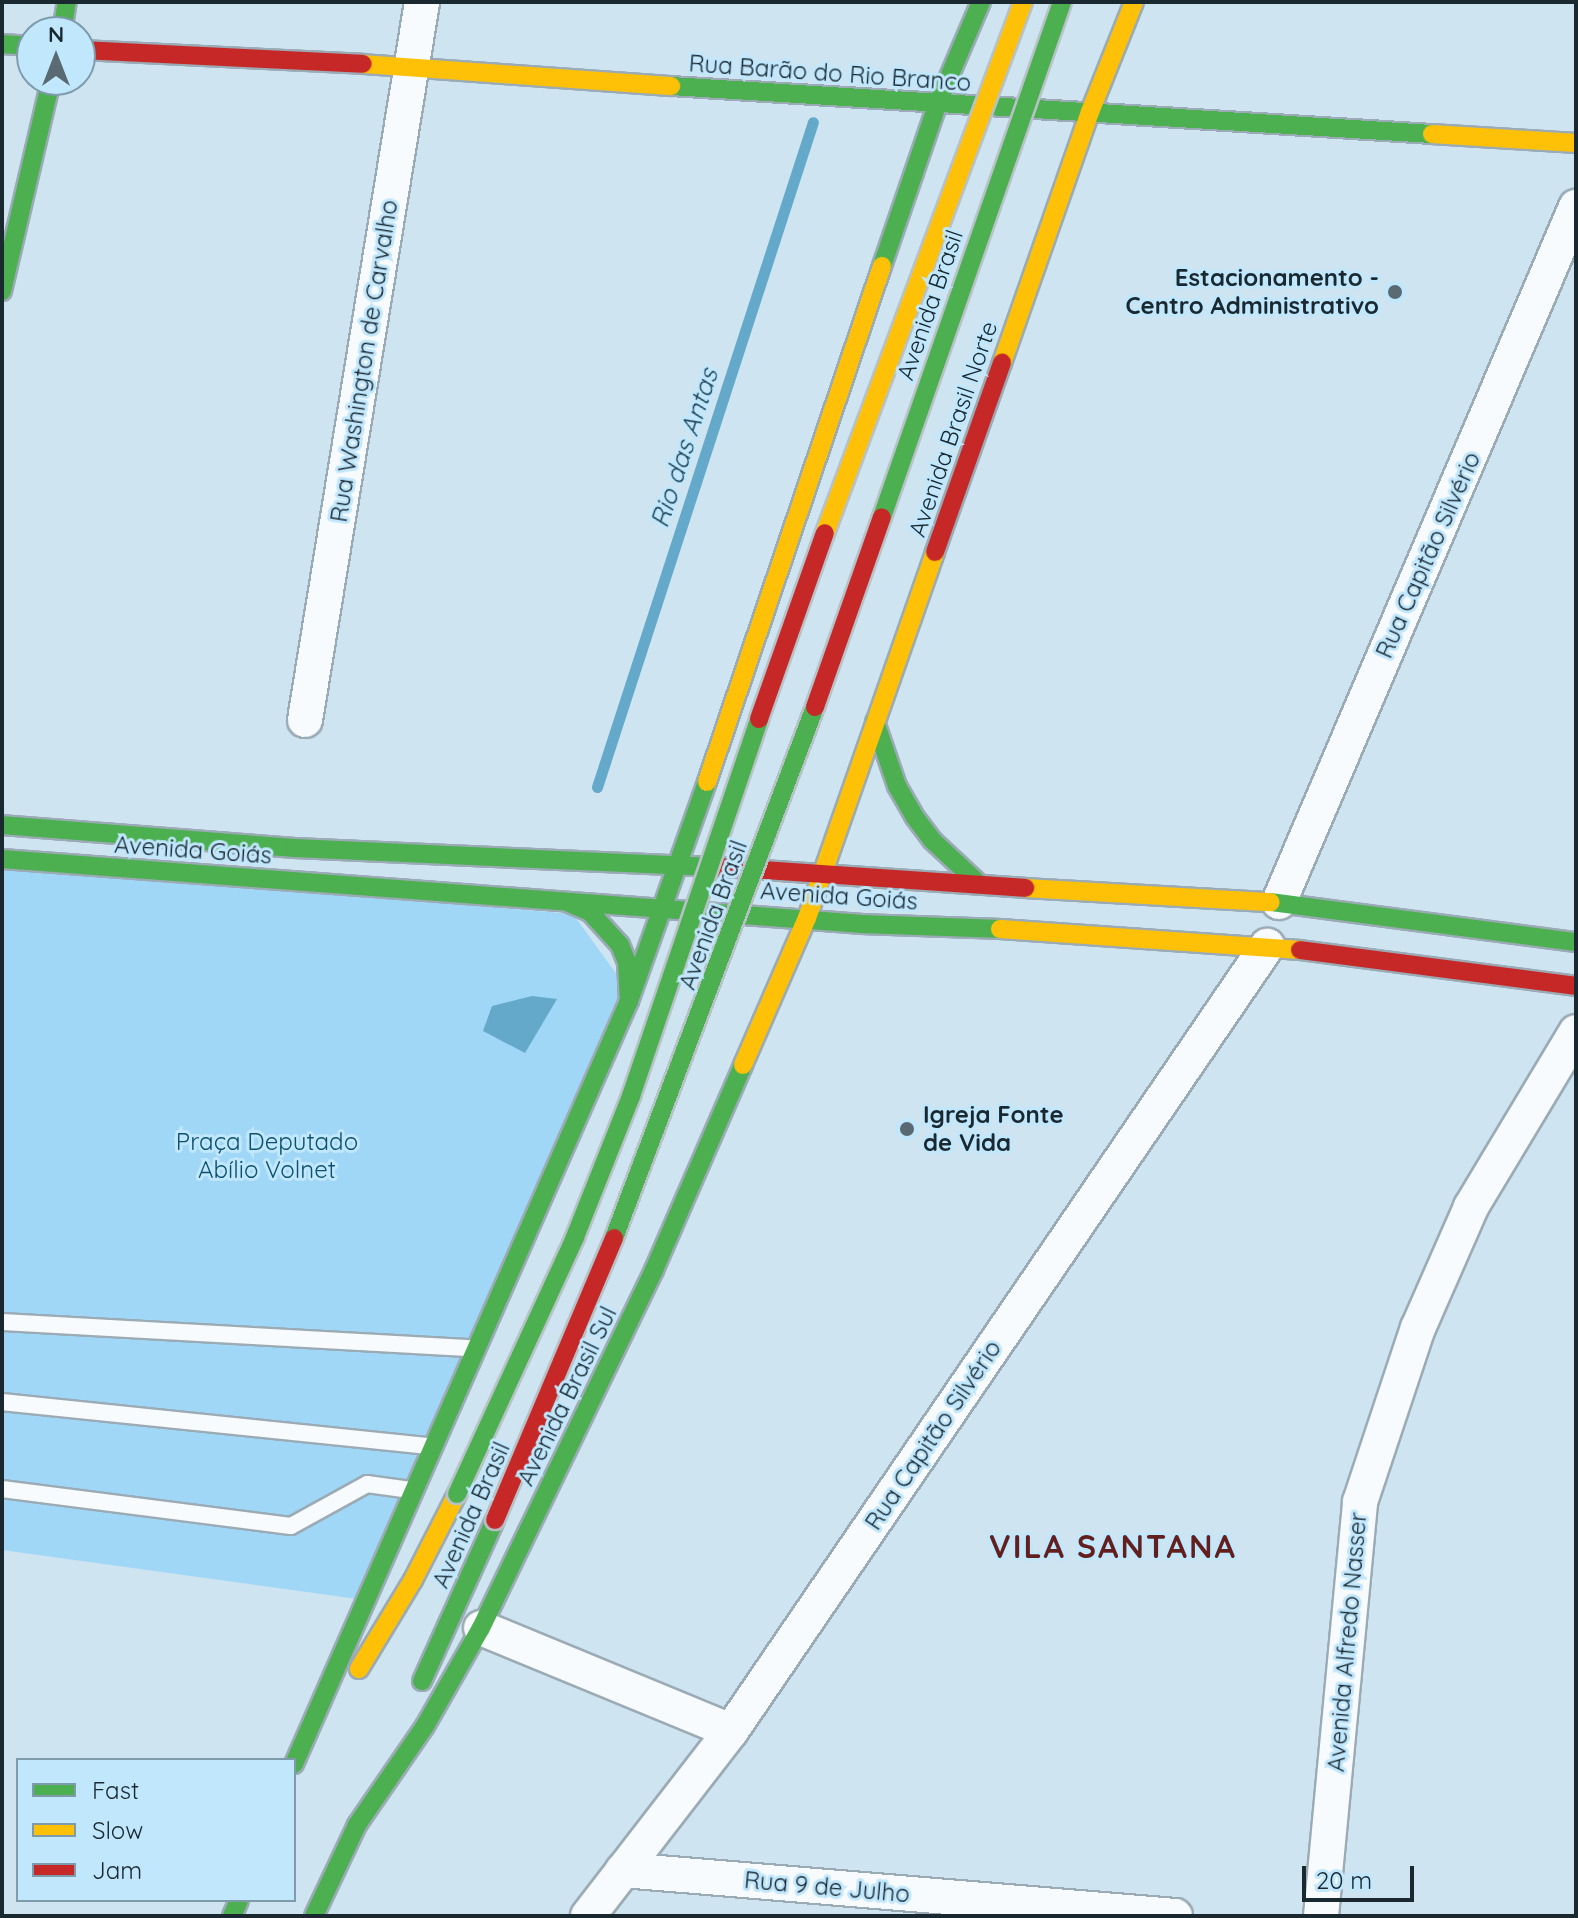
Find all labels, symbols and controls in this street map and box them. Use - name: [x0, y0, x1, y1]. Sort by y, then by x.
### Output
- north arrow: [16, 16, 96, 96]
- text: N: [48, 20, 64, 48]
- street label: Rua Barão do Rio Branco: [688, 49, 972, 97]
- street label: Rua Washington de Carvalho: [324, 198, 404, 524]
- street label: Avenida Brasil: [891, 226, 969, 384]
- place label: Estacionamento - Centro Administrativo: [1126, 264, 1379, 320]
- marker: Estacionamento - Centro Administrativo: [1386, 283, 1404, 301]
- street label: Avenida Brasil Norte: [903, 317, 1003, 541]
- water label: Rio das Antas: [644, 365, 724, 531]
- street label: Rua Capitão Silvério: [1370, 447, 1486, 663]
- street label: Avenida Goiás: [113, 830, 273, 870]
- street label: Avenida Brasil: [673, 836, 753, 994]
- street label: Avenida Goiás: [759, 876, 919, 916]
- place label: Igreja Fonte de Vida: [923, 1101, 1064, 1157]
- marker: Igreja Fonte de Vida: [898, 1120, 916, 1138]
- park label: Praça Deputado Abílio Volnet: [176, 1128, 358, 1184]
- street label: Avenida Brasil Sul: [511, 1302, 623, 1490]
- street label: Rua Capitão Silvério: [859, 1335, 1007, 1535]
- street label: Avenida Brasil: [426, 1438, 516, 1592]
- street label: Avenida Alfredo Nasser: [1321, 1511, 1373, 1773]
- district label: VILA SANTANA: [989, 1527, 1237, 1565]
- legend: [16, 1758, 296, 1902]
- text: Fast: [92, 1775, 139, 1805]
- text: Slow: [92, 1815, 143, 1845]
- scale bar: [1306, 1850, 1418, 1900]
- text: Jam: [92, 1855, 142, 1885]
- street label: Rua 9 de Julho: [743, 1865, 911, 1909]
- text: 20 m: [1316, 1865, 1372, 1895]

